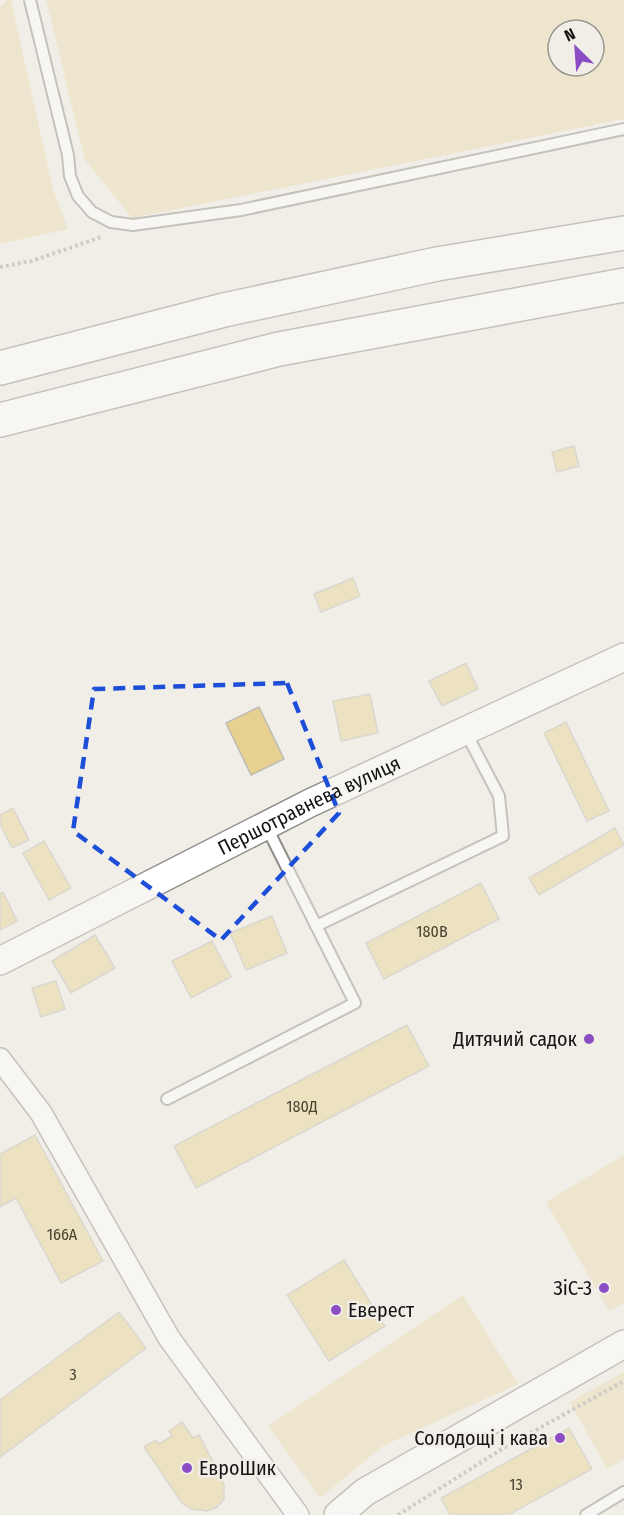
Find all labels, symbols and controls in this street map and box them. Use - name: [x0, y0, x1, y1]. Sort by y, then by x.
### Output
- north arrow: [546, 18, 606, 78]
- text: N: [562, 24, 578, 45]
- street label: Першотравнева вулиця: [214, 751, 404, 860]
- house number: 180В: [416, 922, 448, 941]
- place label: Дитячий садок: [452, 1027, 578, 1051]
- marker: Дитячий садок: [582, 1032, 596, 1046]
- house number: 180Д: [286, 1097, 318, 1116]
- house number: 166А: [47, 1225, 78, 1244]
- place label: ЗіС-3: [553, 1276, 592, 1300]
- marker: ЗіС-3: [597, 1281, 611, 1295]
- place label: Еверест: [348, 1298, 415, 1322]
- marker: Еверест: [329, 1303, 343, 1317]
- house number: 3: [69, 1365, 77, 1384]
- place label: Солодощі і кава: [414, 1426, 548, 1450]
- marker: Солодощі і кава: [553, 1431, 567, 1445]
- place label: ЕвроШик: [199, 1456, 277, 1480]
- marker: ЕвроШик: [180, 1461, 194, 1475]
- house number: 13: [509, 1475, 523, 1494]

